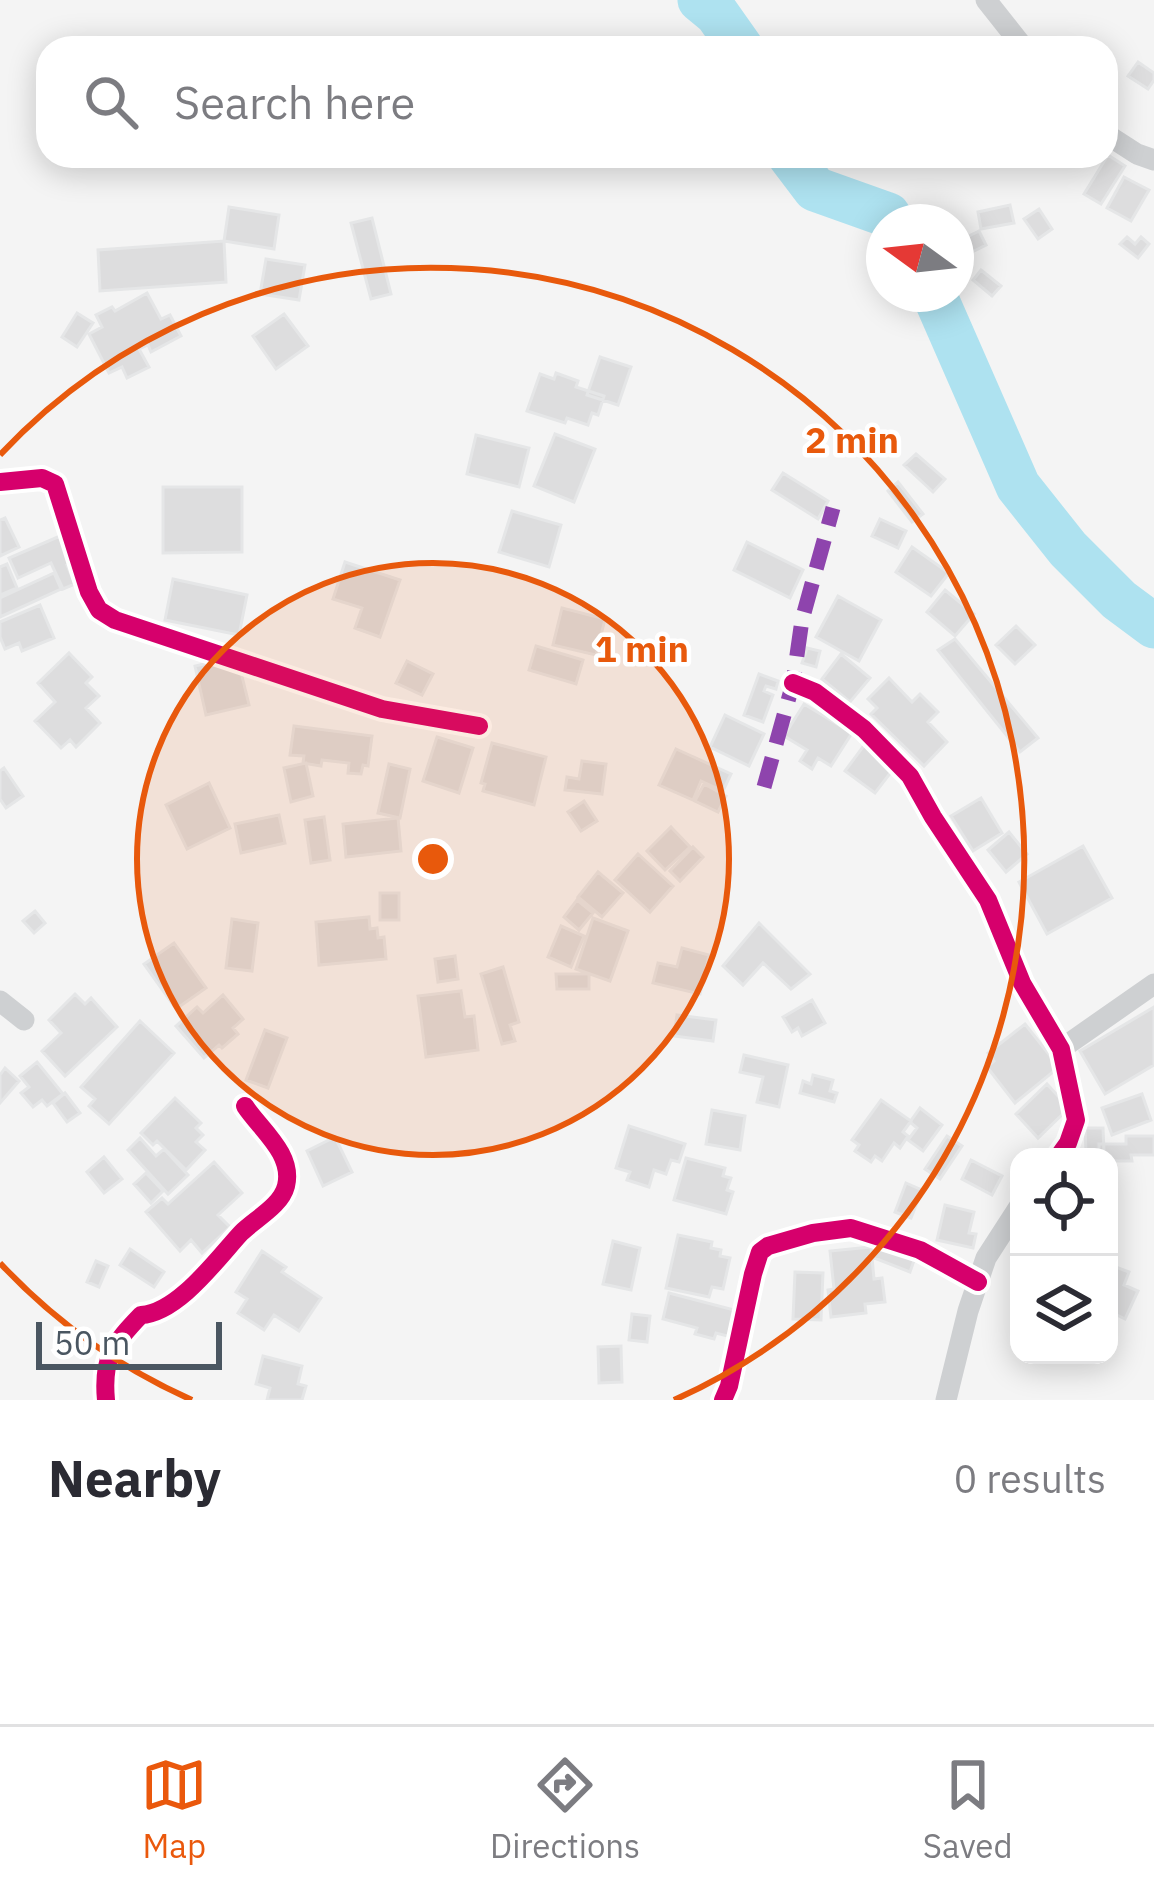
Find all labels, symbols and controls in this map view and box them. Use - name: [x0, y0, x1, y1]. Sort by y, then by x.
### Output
- search box: [36, 36, 1118, 168]
- icon: search: [78, 69, 144, 135]
- text: Search here: [174, 73, 415, 131]
- north arrow: [866, 204, 974, 312]
- text: 2 min: [805, 416, 899, 463]
- text: 1 min: [595, 625, 689, 672]
- centre of rings: [412, 838, 454, 880]
- map controls: [1010, 1148, 1118, 1364]
- button: locate: [1010, 1148, 1118, 1256]
- button: layers: [1010, 1256, 1118, 1364]
- scale bar: [36, 1316, 222, 1369]
- text: 50 m: [54, 1321, 130, 1364]
- text: Nearby: [48, 1445, 221, 1511]
- text: 0 results: [954, 1453, 1106, 1504]
- tab: Map: [141, 1752, 207, 1867]
- tab: Directions: [490, 1752, 640, 1867]
- tab: Saved: [923, 1752, 1013, 1867]

